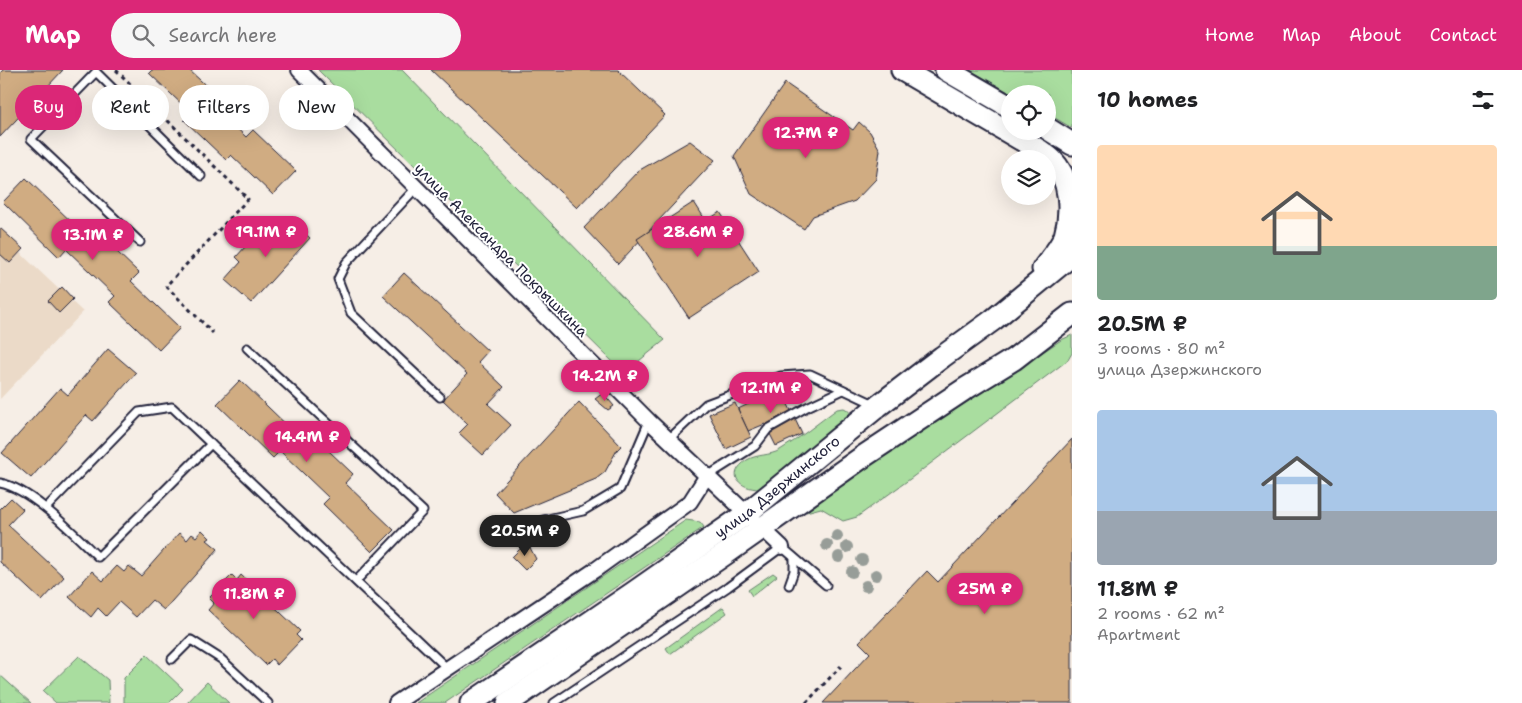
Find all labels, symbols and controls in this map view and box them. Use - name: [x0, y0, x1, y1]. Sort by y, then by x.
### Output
- search box: [111, 13, 461, 58]
- text: Map: [25, 19, 81, 51]
- icon: search: [129, 21, 157, 49]
- text: Search here: [169, 23, 277, 48]
- text: Home: [1205, 23, 1254, 47]
- text: Map: [1282, 23, 1321, 47]
- text: About: [1349, 23, 1402, 47]
- text: Contact: [1430, 23, 1497, 47]
- chip: Buy: [15, 85, 82, 130]
- chip: Rent: [92, 85, 169, 130]
- chip: Filters: [179, 85, 269, 130]
- chip: New: [279, 85, 354, 130]
- map controls: [1001, 85, 1056, 205]
- button: locate: [1001, 85, 1056, 140]
- text: 10 homes: [1097, 86, 1198, 114]
- icon: filters: [1469, 86, 1497, 114]
- pin: 12.7M ₽: [760, 116, 852, 159]
- text: 12.7M ₽: [774, 122, 838, 143]
- button: layers: [1001, 150, 1056, 205]
- street label: улица Александра Покрышкина: [410, 159, 593, 342]
- icon: home: [1252, 178, 1342, 268]
- pin: 19.1M ₽: [220, 216, 312, 258]
- pin: 28.6M ₽: [652, 216, 744, 258]
- pin: 13.1M ₽: [47, 218, 139, 261]
- text: 19.1M ₽: [235, 221, 297, 242]
- text: 28.6M ₽: [663, 221, 733, 242]
- text: 13.1M ₽: [62, 224, 124, 245]
- text: 20.5M ₽: [1097, 310, 1187, 338]
- text: 3 rooms · 80 m²: [1097, 338, 1225, 359]
- text: улица Дзержинского: [1097, 359, 1262, 380]
- pin: 14.2M ₽: [559, 360, 651, 402]
- text: 14.2M ₽: [572, 365, 638, 386]
- pin: 12.1M ₽: [725, 372, 817, 414]
- text: 12.1M ₽: [740, 377, 802, 398]
- pin: 14.4M ₽: [261, 420, 353, 463]
- text: 14.4M ₽: [274, 426, 340, 447]
- street label: улица Дзержинского: [711, 431, 844, 543]
- icon: home: [1252, 443, 1342, 533]
- pin: 20.5M ₽: [479, 514, 571, 557]
- text: 20.5M ₽: [491, 520, 559, 541]
- pin: 25M ₽: [950, 572, 1020, 615]
- text: 11.8M ₽: [1097, 575, 1179, 603]
- pin: 11.8M ₽: [208, 578, 300, 620]
- text: 25M ₽: [958, 578, 1012, 599]
- text: 11.8M ₽: [223, 583, 285, 604]
- text: 2 rooms · 62 m²: [1097, 603, 1225, 624]
- text: Apartment: [1097, 624, 1180, 645]

